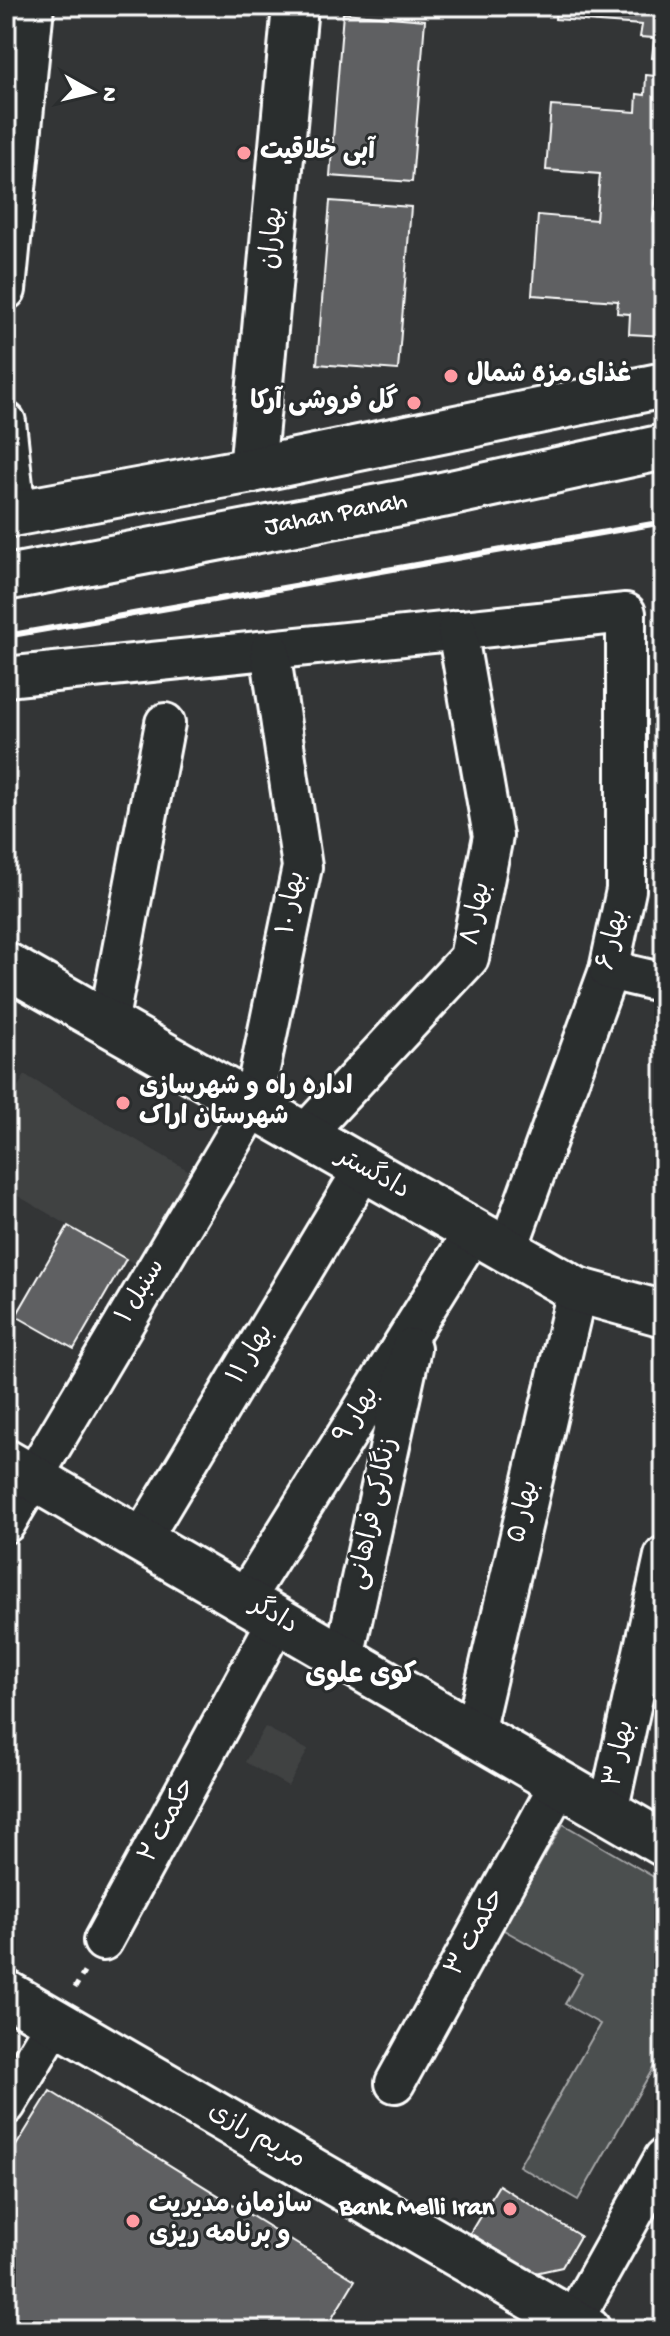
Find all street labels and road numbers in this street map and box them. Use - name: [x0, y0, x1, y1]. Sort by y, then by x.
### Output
- street label: بهاران: [256, 205, 292, 271]
- street label: Jahan Panah: [262, 486, 410, 544]
- street label: بهار ۱۰: [272, 869, 314, 937]
- street label: بهار ۸: [457, 880, 499, 948]
- street label: بهار ۶: [592, 907, 636, 973]
- street label: دادگستر: [328, 1138, 416, 1208]
- street label: سنبل ۱: [111, 1254, 173, 1330]
- street label: بهار ۱۱: [222, 1319, 282, 1391]
- street label: بهار ۹: [328, 1381, 388, 1451]
- street label: زنگارکی فراهانی: [340, 1434, 406, 1593]
- street label: بهار ۵: [503, 1478, 547, 1546]
- street label: دادگر: [242, 1587, 304, 1643]
- street label: بهار ۳: [599, 1718, 643, 1790]
- street label: حکمت ۲: [134, 1773, 204, 1869]
- street label: حکمت ۳: [440, 1884, 514, 1982]
- street label: مریم رازی: [202, 2097, 310, 2177]

